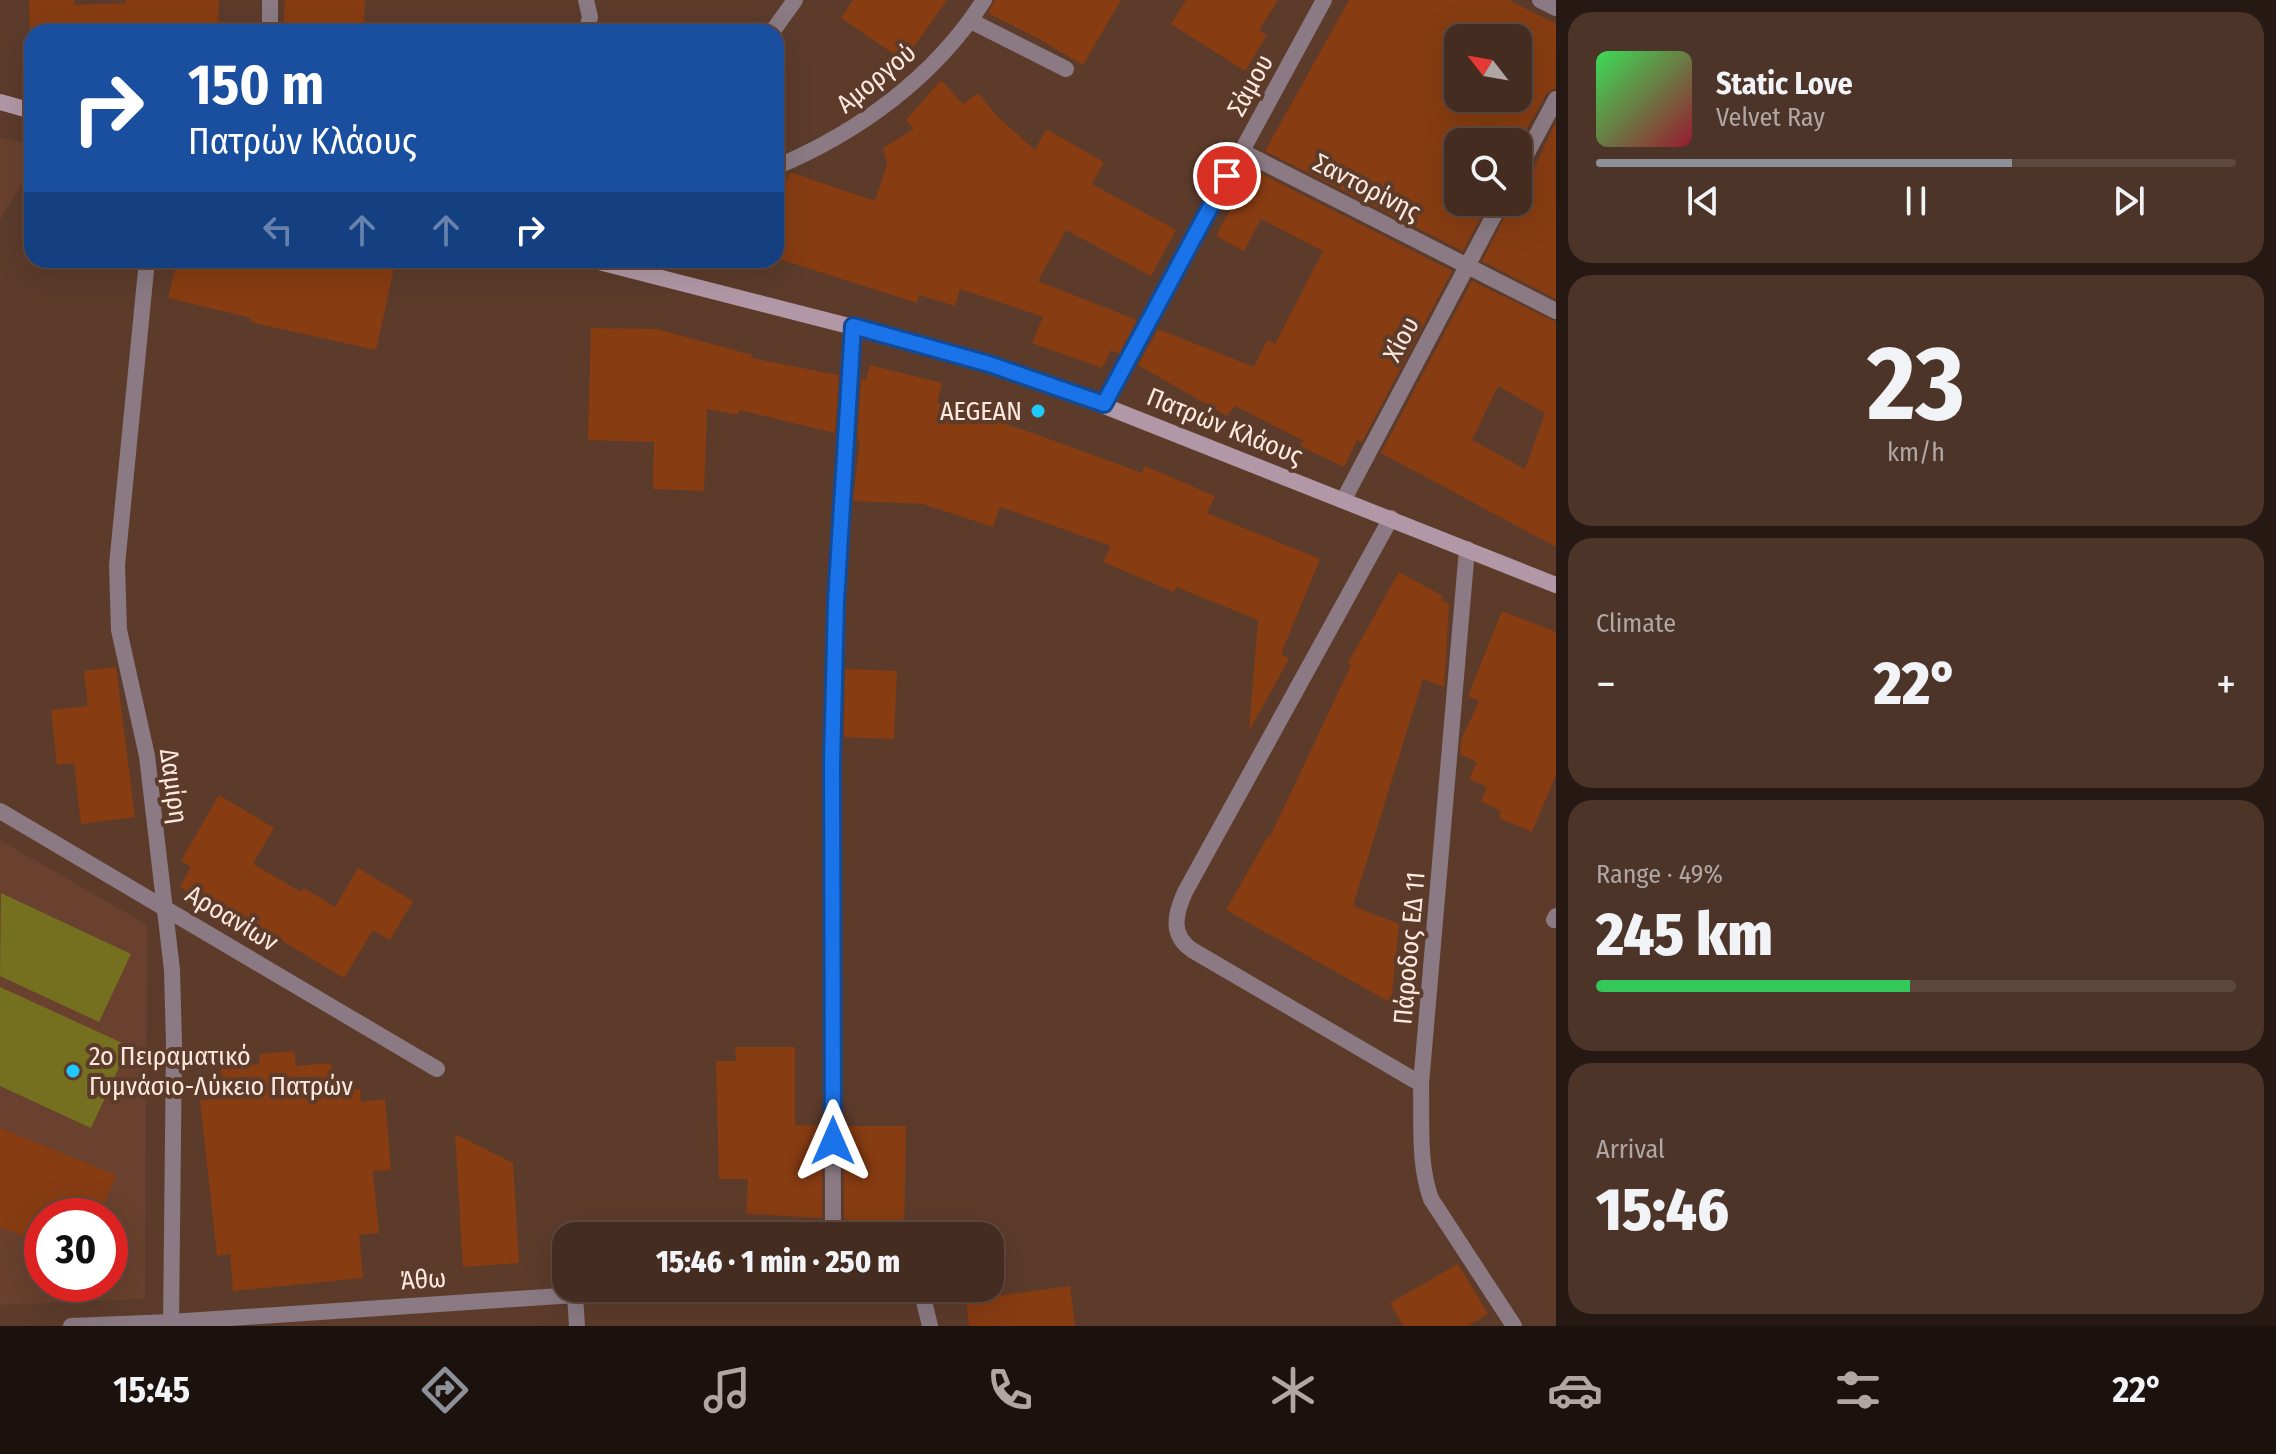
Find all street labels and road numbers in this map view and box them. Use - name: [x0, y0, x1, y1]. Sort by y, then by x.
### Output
- street label: Αμοργού: [830, 37, 922, 120]
- street label: Σάμου: [1221, 49, 1280, 122]
- street label: Σαντορίνης: [1308, 147, 1426, 228]
- street label: Χίου: [1377, 312, 1426, 367]
- street label: Πατρών Κλάους: [1142, 381, 1307, 472]
- street label: Δαμίρη: [153, 746, 194, 826]
- street label: Πάροδος ΕΔ 11: [1387, 870, 1432, 1026]
- street label: Αροανίων: [180, 879, 284, 958]
- street label: Άθω: [399, 1262, 447, 1297]

